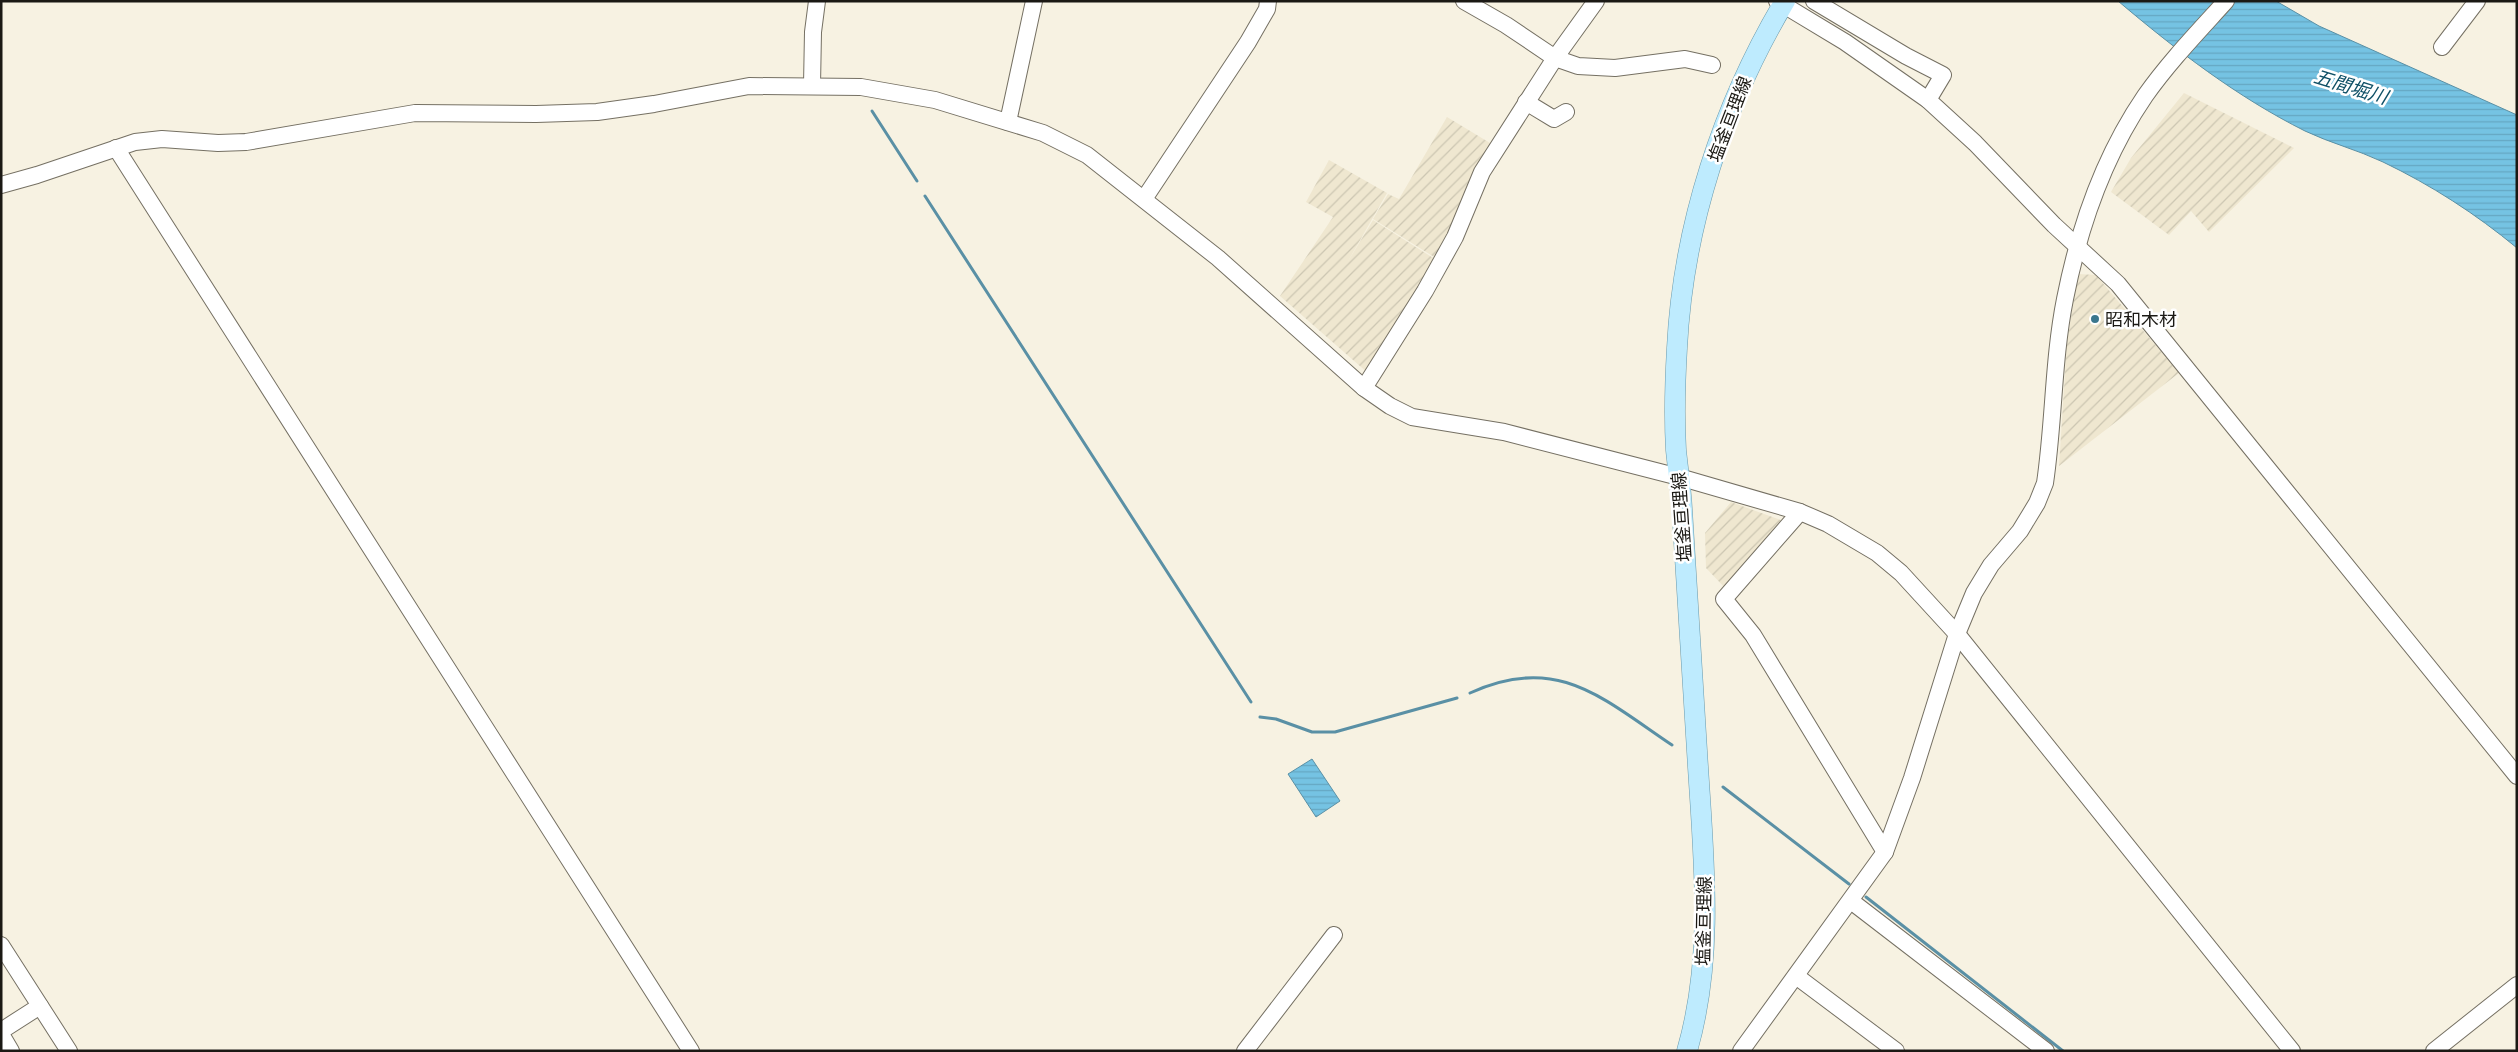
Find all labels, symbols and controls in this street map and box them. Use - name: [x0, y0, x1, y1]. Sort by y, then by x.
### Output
- water label: 五間堀川: [2311, 64, 2393, 109]
- street label: 塩釜亘理線: [1703, 73, 1755, 165]
- place label: 昭和木材: [2105, 308, 2177, 330]
- marker: 昭和木材: [2089, 313, 2101, 325]
- street label: 塩釜亘理線: [1667, 471, 1695, 563]
- street label: 塩釜亘理線: [1691, 876, 1715, 966]

